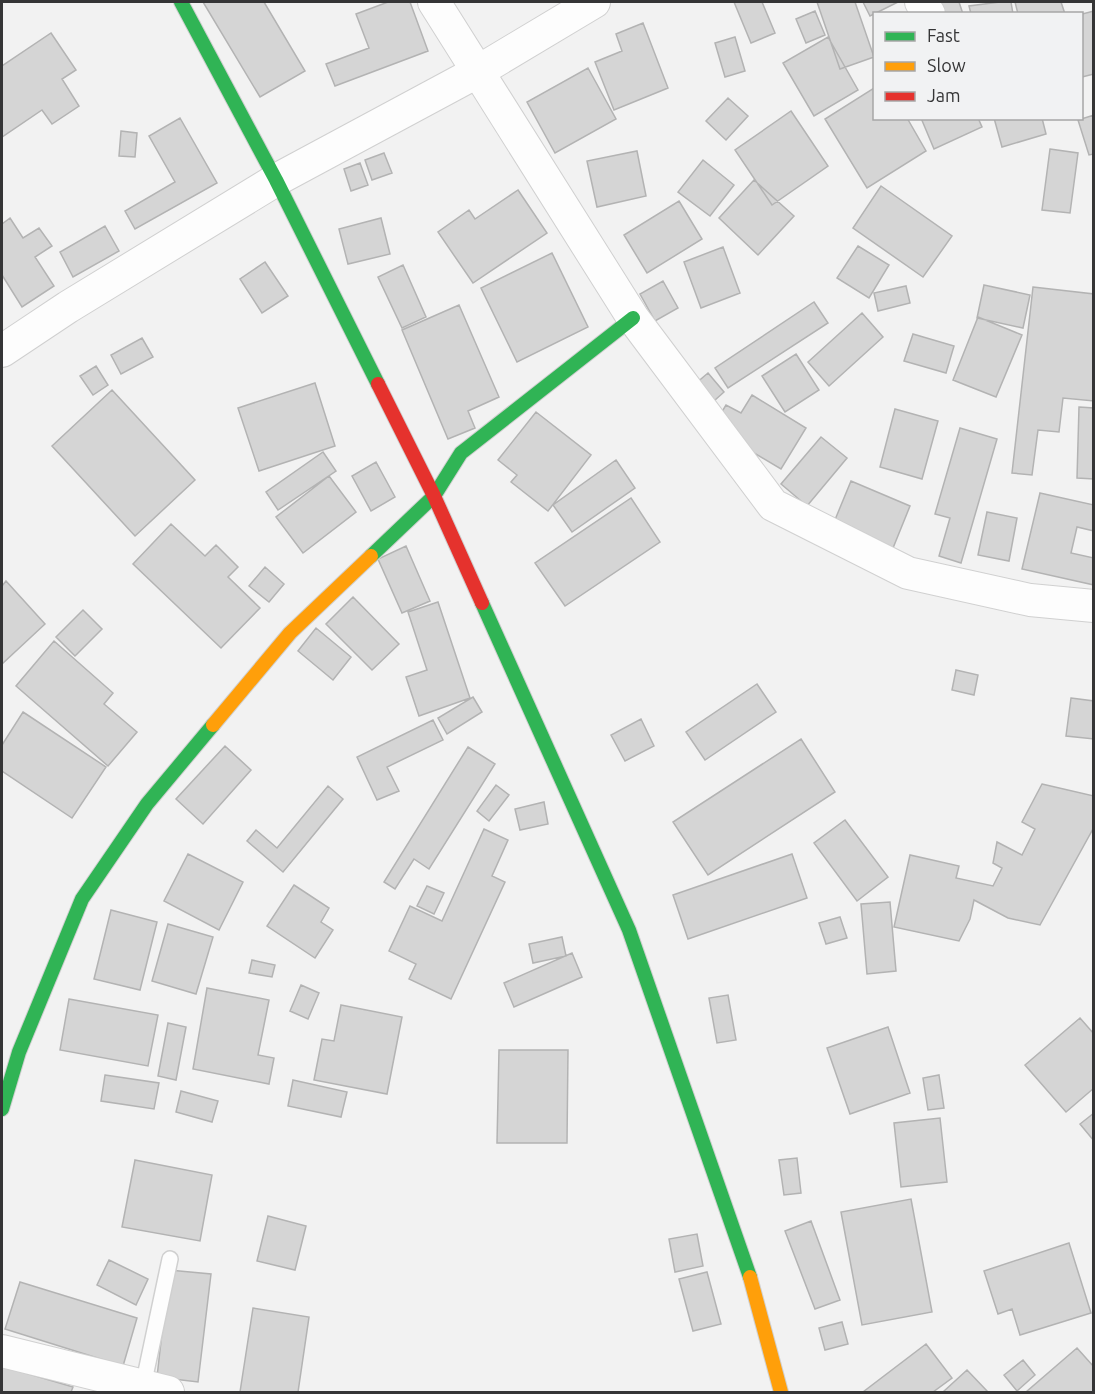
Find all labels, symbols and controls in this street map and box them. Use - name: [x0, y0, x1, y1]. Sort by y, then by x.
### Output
- legend: [873, 12, 1083, 120]
- text: Fast: [927, 25, 960, 45]
- text: Slow: [927, 55, 966, 75]
- text: Jam: [927, 85, 961, 105]

